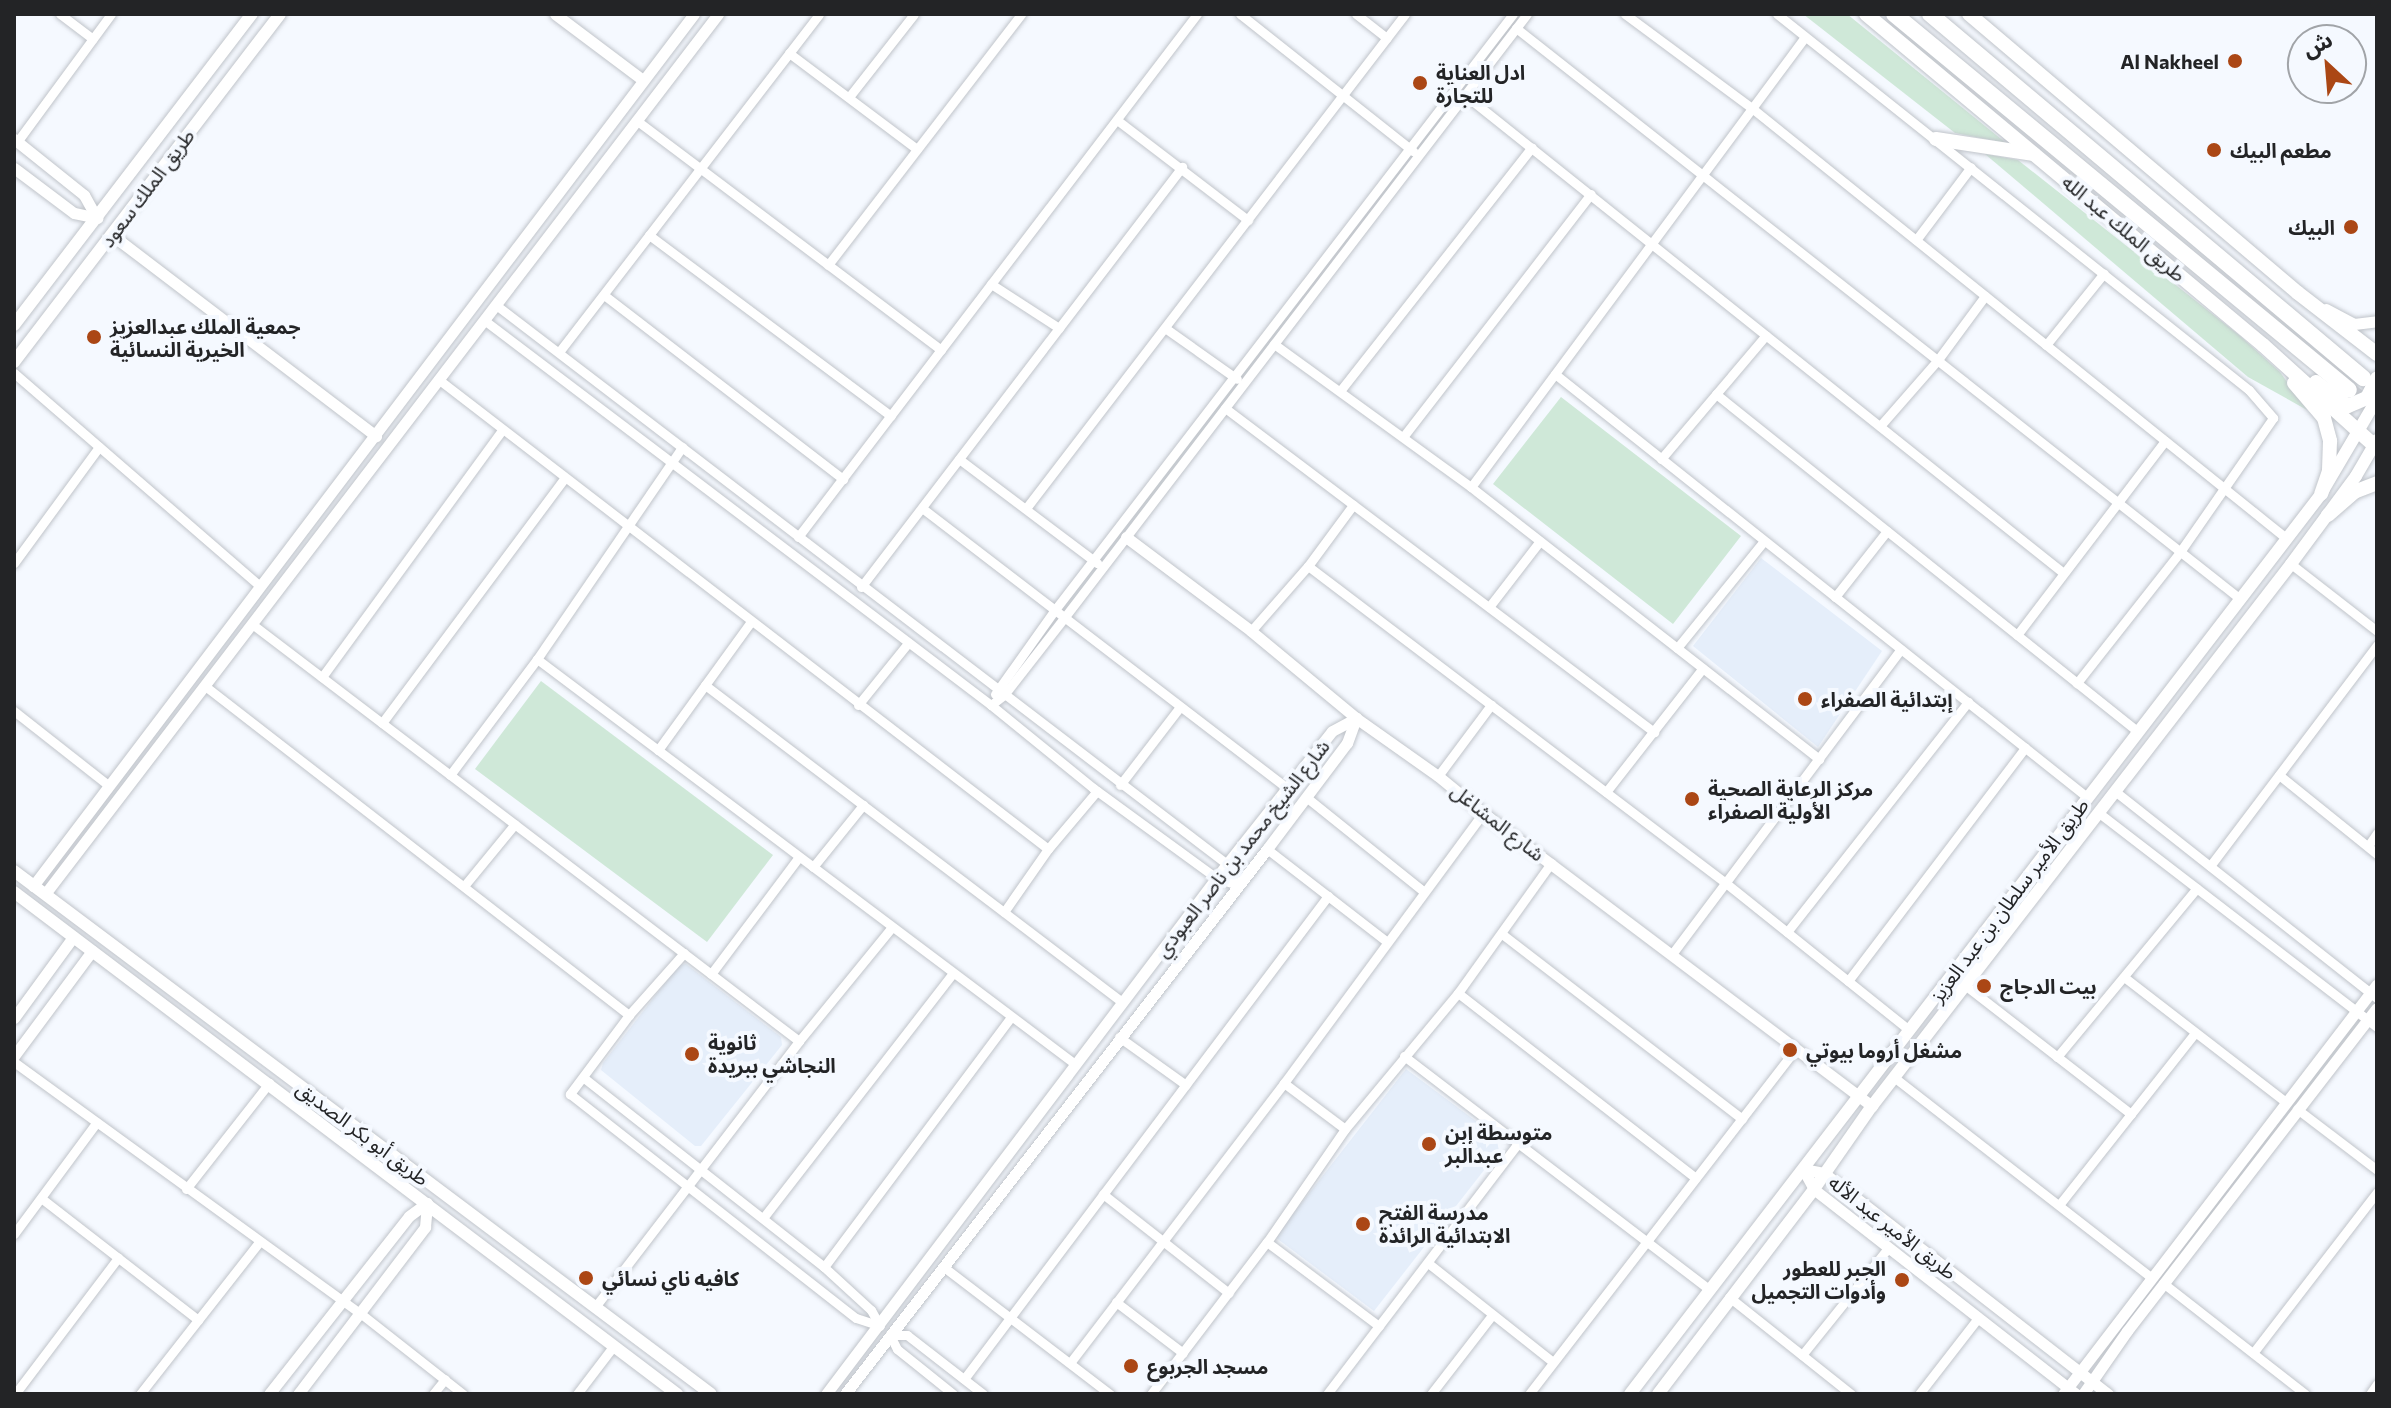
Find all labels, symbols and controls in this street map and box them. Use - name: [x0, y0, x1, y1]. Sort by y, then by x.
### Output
- north arrow: [2287, 24, 2367, 104]
- text: ش: [2298, 25, 2337, 63]
- place label: Al Nakheel: [2120, 49, 2219, 73]
- marker: Al Nakheel: [2226, 52, 2244, 70]
- place label: ادل العناية للتجارة: [1436, 60, 1525, 107]
- marker: ادل العناية للتجارة: [1411, 74, 1429, 92]
- street label: طريق الملك سعود: [95, 124, 199, 252]
- place label: مطعم البيك: [2230, 138, 2332, 162]
- marker: مطعم البيك: [2205, 141, 2223, 159]
- street label: طريق الملك عبد الله: [2057, 169, 2191, 287]
- place label: البيك: [2288, 215, 2335, 239]
- marker: البيك: [2342, 218, 2360, 236]
- place label: جمعية الملك عبدالعزيز الخيرية النسائية: [110, 314, 301, 361]
- marker: جمعية الملك عبدالعزيز الخيرية النسائية: [85, 328, 103, 346]
- place label: إبتدائية الصفراء: [1821, 687, 1953, 711]
- marker: إبتدائية الصفراء: [1796, 690, 1814, 708]
- street label: شارع الشيخ محمد بن ناصر العبودي: [1150, 734, 1334, 962]
- place label: مركز الرعاية الصحية الأولية الصفراء: [1708, 776, 1873, 823]
- street label: شارع المشاغل: [1447, 778, 1549, 866]
- marker: مركز الرعاية الصحية الأولية الصفراء: [1683, 790, 1701, 808]
- street label: طريق الأمير سلطان بن عبد العزيز: [1924, 793, 2094, 1007]
- place label: بيت الدجاج: [2000, 974, 2097, 998]
- marker: بيت الدجاج: [1975, 977, 1993, 995]
- place label: ثانوية النجاشي ببريدة: [708, 1030, 836, 1077]
- place label: مشغل أروما بيوتي: [1806, 1038, 1962, 1062]
- marker: مشغل أروما بيوتي: [1781, 1041, 1799, 1059]
- marker: ثانوية النجاشي ببريدة: [683, 1045, 701, 1063]
- street label: طريق أبو بكر الصديق: [292, 1076, 434, 1190]
- place label: متوسطة إبن عبدالبر: [1445, 1120, 1552, 1167]
- marker: متوسطة إبن عبدالبر: [1420, 1135, 1438, 1153]
- street label: طريق الأمير عبد الأله: [1824, 1170, 1962, 1284]
- place label: مدرسة الفتح الابتدائية الرائدة: [1379, 1200, 1510, 1247]
- marker: مدرسة الفتح الابتدائية الرائدة: [1354, 1215, 1372, 1233]
- place label: الجبر للعطور وأدوات التجميل: [1751, 1256, 1886, 1303]
- place label: كافيه ناي نسائي: [602, 1266, 739, 1290]
- marker: كافيه ناي نسائي: [577, 1269, 595, 1287]
- marker: الجبر للعطور وأدوات التجميل: [1893, 1271, 1911, 1289]
- place label: مسجد الجربوع: [1147, 1354, 1268, 1378]
- marker: مسجد الجربوع: [1122, 1357, 1140, 1375]

